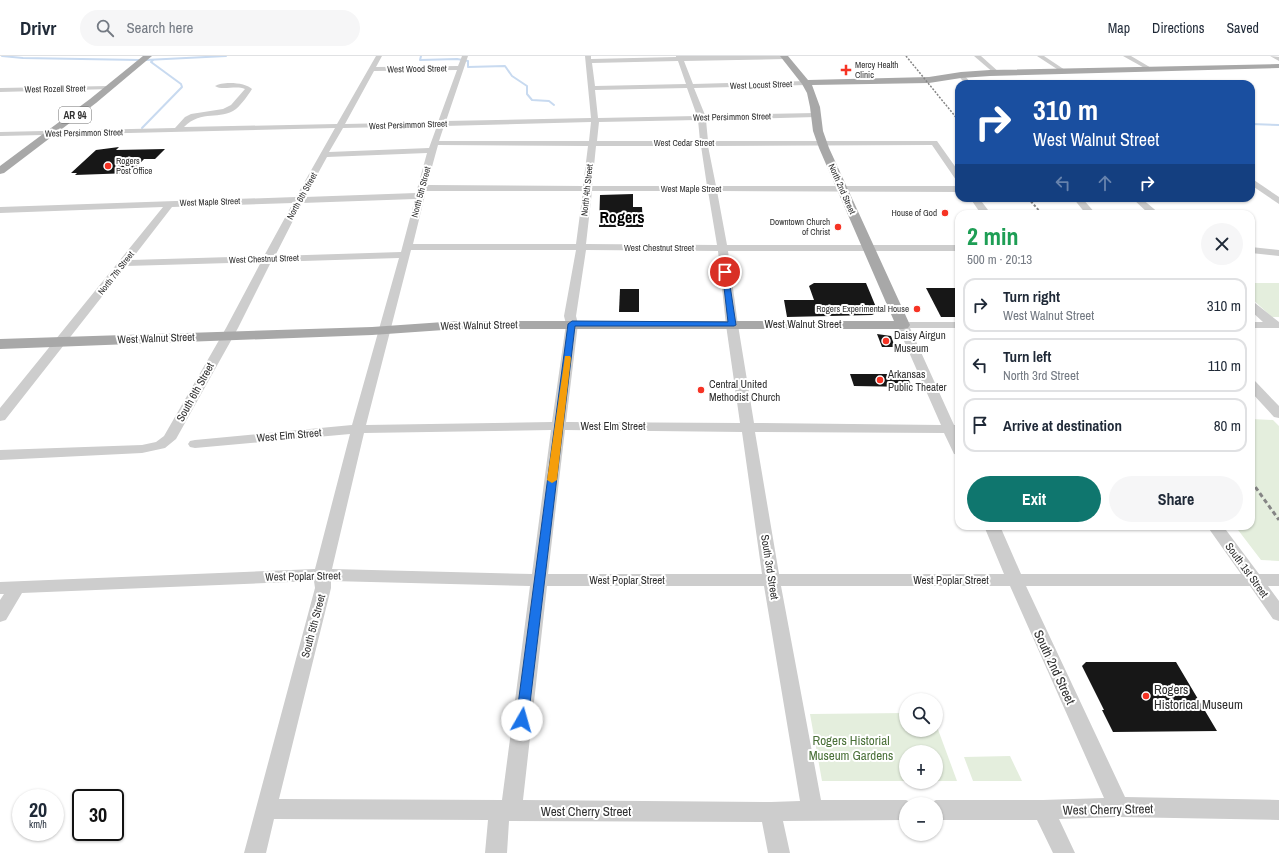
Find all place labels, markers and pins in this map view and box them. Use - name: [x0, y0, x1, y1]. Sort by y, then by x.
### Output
- place label: Mercy Health Clinic: [855, 59, 898, 81]
- marker: Mercy Health Clinic: [840, 64, 852, 76]
- place label: Rogers Post Office: [116, 155, 152, 177]
- marker: Rogers Post Office: [103, 161, 113, 171]
- place label: House of God: [891, 207, 937, 219]
- marker: House of God: [940, 208, 950, 218]
- place label: Downtown Church of Christ: [770, 216, 830, 238]
- marker: Downtown Church of Christ: [833, 222, 843, 232]
- pin: [708, 255, 742, 289]
- place label: Rogers Experimental House: [816, 303, 909, 315]
- marker: Rogers Experimental House: [912, 304, 922, 314]
- place label: Daisy Airgun Museum: [894, 328, 946, 355]
- marker: Daisy Airgun Museum: [881, 336, 891, 346]
- place label: Arkansas Public Theater: [887, 367, 947, 394]
- marker: Arkansas Public Theater: [875, 375, 885, 385]
- place label: Central United Methodist Church: [709, 377, 780, 404]
- marker: Central United Methodist Church: [696, 385, 706, 395]
- place label: Rogers Historical Museum: [1154, 681, 1243, 713]
- marker: Rogers Historical Museum: [1141, 691, 1151, 701]

